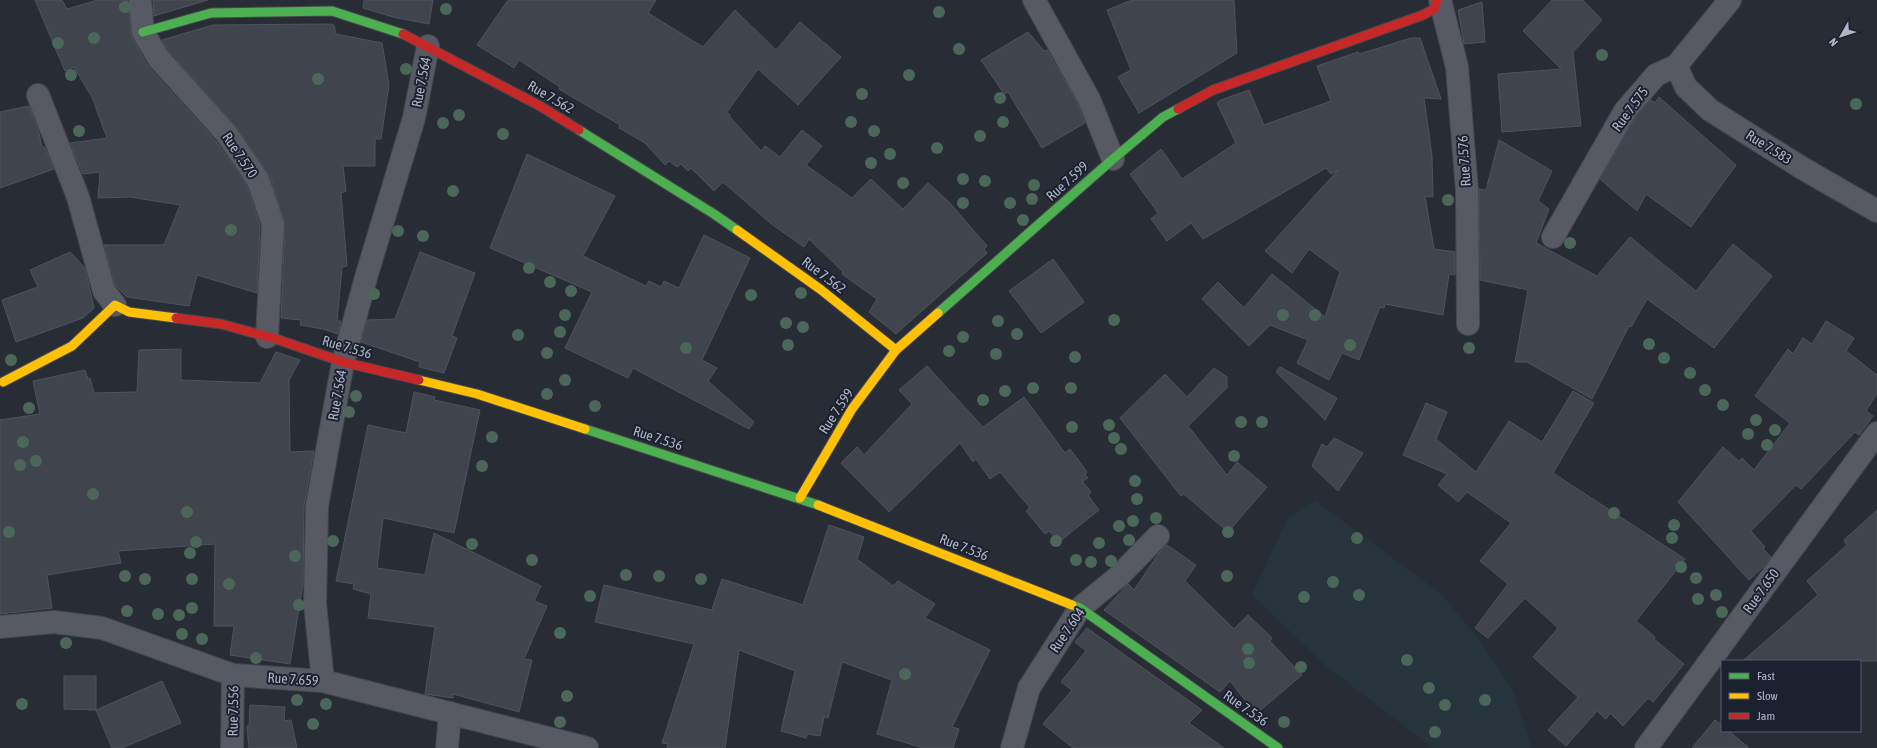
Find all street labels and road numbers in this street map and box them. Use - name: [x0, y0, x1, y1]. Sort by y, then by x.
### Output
- street label: Rue 7.564: [408, 55, 434, 108]
- street label: Rue 7.562: [525, 77, 577, 117]
- street label: Rue 7.575: [1609, 84, 1651, 134]
- street label: Rue 7.583: [1743, 127, 1795, 167]
- street label: Rue 7.570: [219, 129, 261, 181]
- street label: Rue 7.576: [1454, 135, 1474, 187]
- street label: Rue 7.599: [1043, 158, 1091, 204]
- street label: Rue 7.562: [799, 253, 849, 297]
- street label: Rue 7.536: [320, 332, 374, 362]
- street label: Rue 7.564: [325, 368, 349, 421]
- street label: Rue 7.599: [815, 385, 857, 437]
- street label: Rue 7.536: [631, 423, 685, 454]
- street label: Rue 7.536: [937, 530, 991, 564]
- street label: Rue 7.650: [1740, 565, 1783, 616]
- street label: Rue 7.604: [1046, 604, 1088, 656]
- street label: Rue 7.659: [267, 669, 319, 689]
- street label: Rue 7.556: [225, 685, 241, 737]
- street label: Rue 7.536: [1221, 687, 1272, 729]

